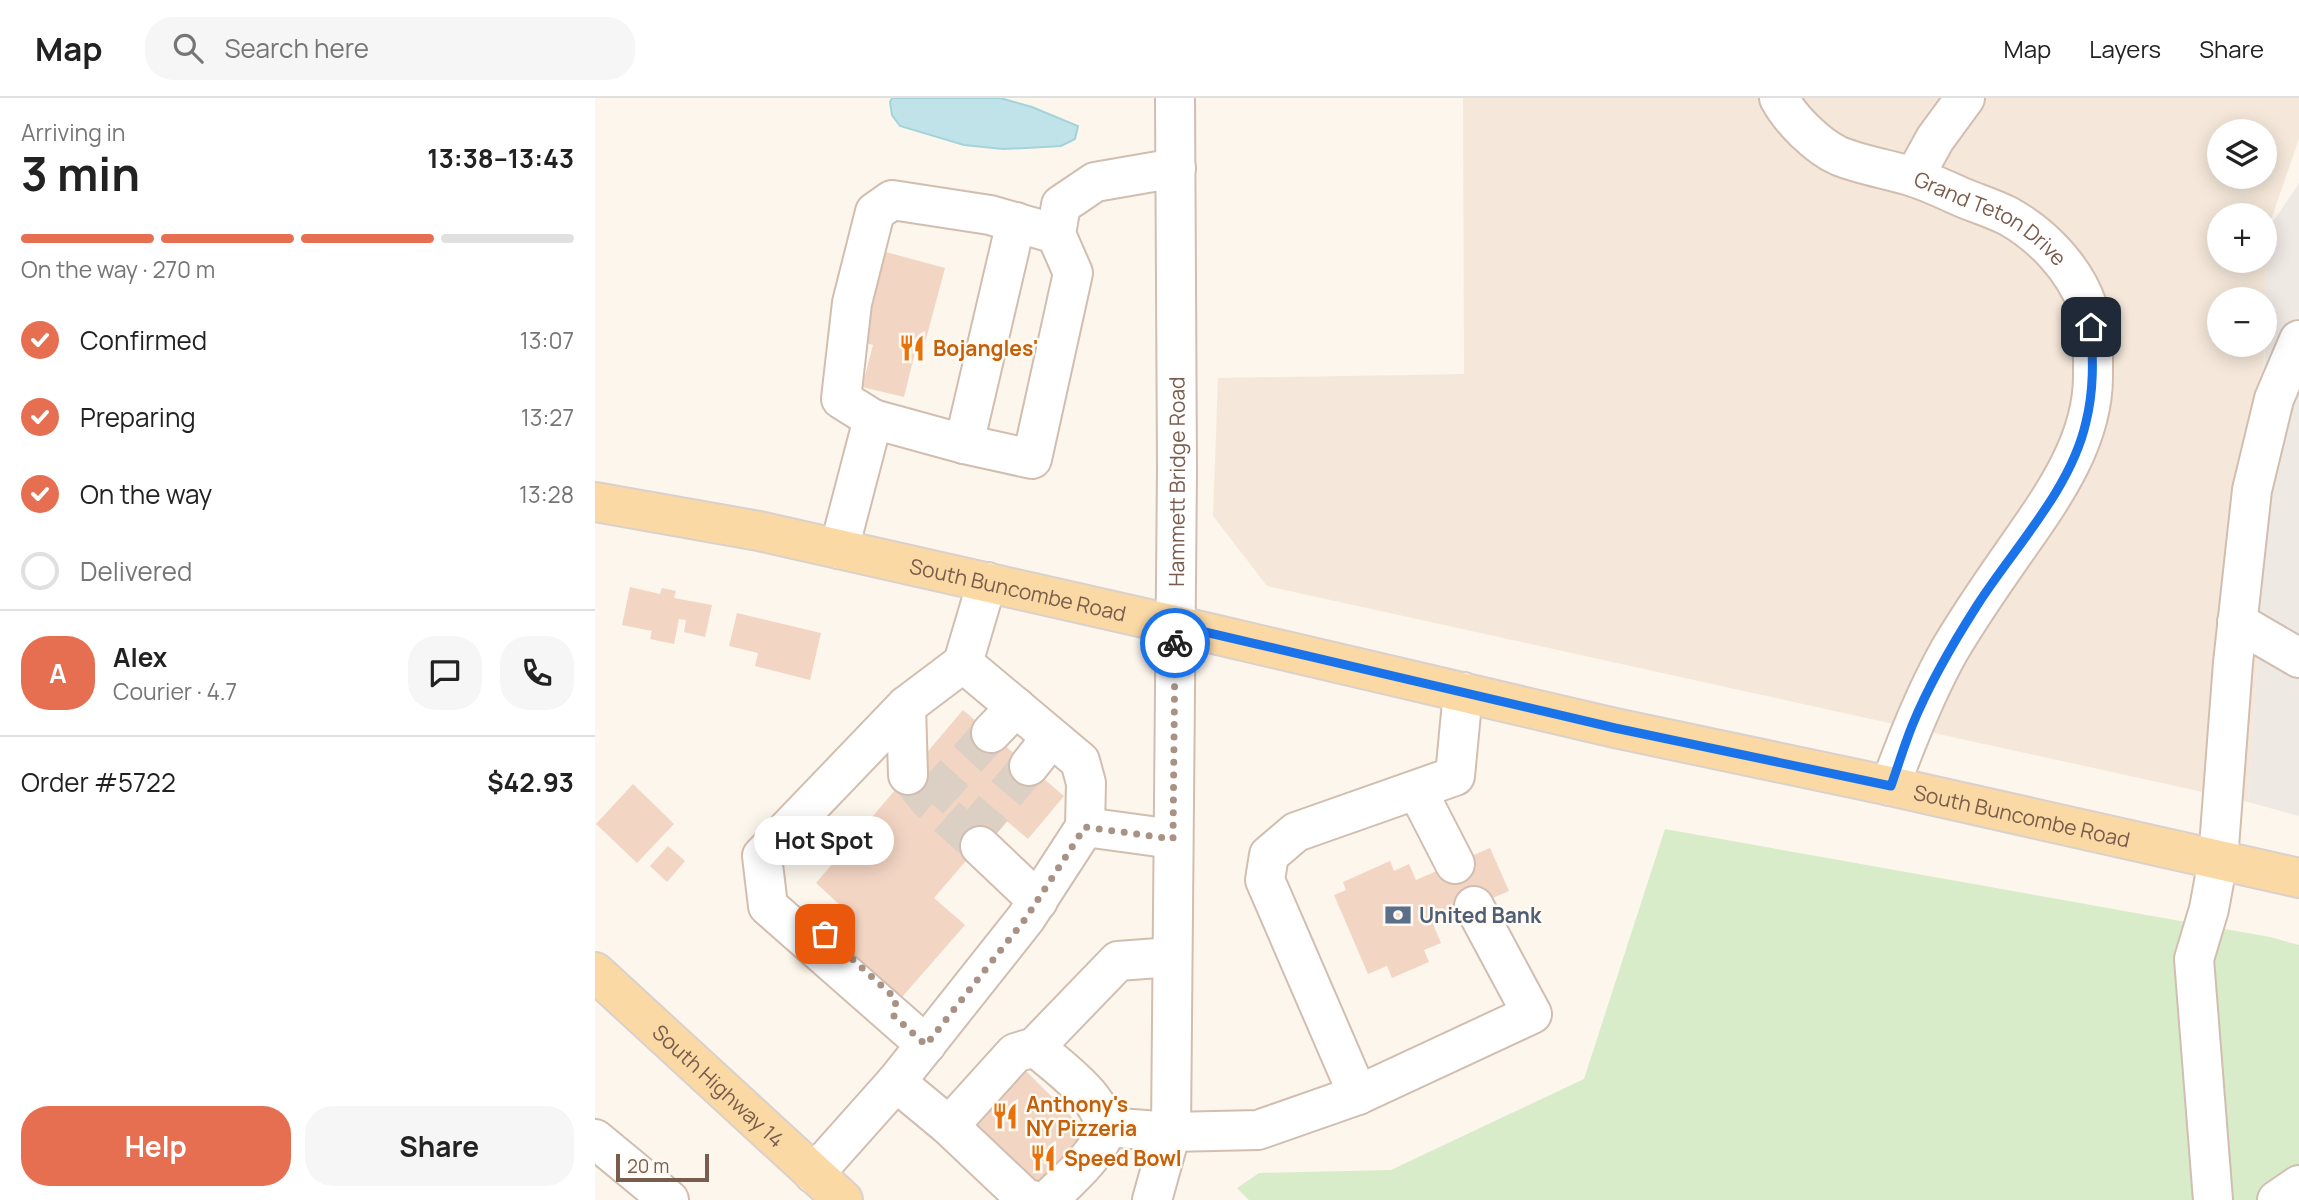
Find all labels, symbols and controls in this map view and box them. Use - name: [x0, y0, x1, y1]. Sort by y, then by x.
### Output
- search box: [145, 17, 635, 80]
- text: Map: [35, 26, 103, 71]
- icon: search: [169, 29, 207, 67]
- text: Search here: [225, 30, 369, 66]
- text: Map: [2004, 32, 2051, 65]
- text: Layers: [2089, 32, 2161, 65]
- text: Share: [2199, 32, 2264, 65]
- text: Arriving in: [21, 116, 126, 148]
- map controls: [2207, 119, 2277, 357]
- button: layers: [2207, 119, 2277, 189]
- text: 13:38–13:43: [427, 140, 574, 176]
- text: 3 min: [21, 142, 140, 205]
- street label: Grand Teton Drive: [1910, 164, 2073, 271]
- button: +: [2207, 203, 2277, 273]
- text: On the way · 270 m: [21, 253, 215, 285]
- button: −: [2207, 287, 2277, 357]
- pin: [2061, 297, 2121, 357]
- icon: home: [2072, 308, 2110, 346]
- icon: check: [21, 321, 59, 359]
- text: Confirmed: [80, 322, 207, 358]
- text: 13:07: [520, 324, 574, 356]
- restaurant icon: Bojangles': [897, 333, 927, 363]
- place label: Bojangles': [933, 334, 1038, 362]
- street label: Hammett Bridge Road: [1162, 376, 1191, 587]
- icon: check: [21, 398, 59, 436]
- text: Preparing: [80, 399, 196, 435]
- text: 13:27: [521, 401, 574, 433]
- icon: check: [21, 475, 59, 513]
- text: On the way: [80, 476, 212, 512]
- text: 13:28: [519, 478, 574, 510]
- street label: South Buncombe Road: [907, 551, 1129, 628]
- text: Delivered: [80, 553, 192, 589]
- courier: [1140, 608, 1210, 678]
- icon: bike: [1156, 624, 1194, 662]
- button: chat: [408, 636, 482, 710]
- button: phone: [500, 636, 574, 710]
- text: Alex: [113, 639, 167, 675]
- text: A: [49, 655, 67, 691]
- text: Courier · 4.7: [113, 675, 237, 707]
- text: Order #5722: [21, 764, 176, 800]
- text: $42.93: [487, 764, 574, 800]
- street label: South Buncombe Road: [1911, 778, 2133, 854]
- callout: Hot Spot: [755, 815, 895, 864]
- text: Hot Spot: [775, 824, 873, 856]
- bank icon: United Bank: [1383, 900, 1413, 930]
- place label: United Bank: [1419, 901, 1542, 929]
- pin: [795, 904, 855, 964]
- icon: bag: [806, 915, 844, 953]
- street label: South Highway 14: [647, 1018, 791, 1153]
- place label: Anthony's NY Pizzeria: [1026, 1090, 1137, 1142]
- restaurant icon: Anthony's NY Pizzeria: [990, 1101, 1020, 1131]
- button: Help: [21, 1106, 291, 1186]
- button: Share: [305, 1106, 574, 1186]
- restaurant icon: Speed Bowl: [1028, 1143, 1058, 1173]
- place label: Speed Bowl: [1064, 1144, 1182, 1172]
- scale bar: [616, 1151, 709, 1183]
- text: 20 m: [627, 1153, 669, 1179]

